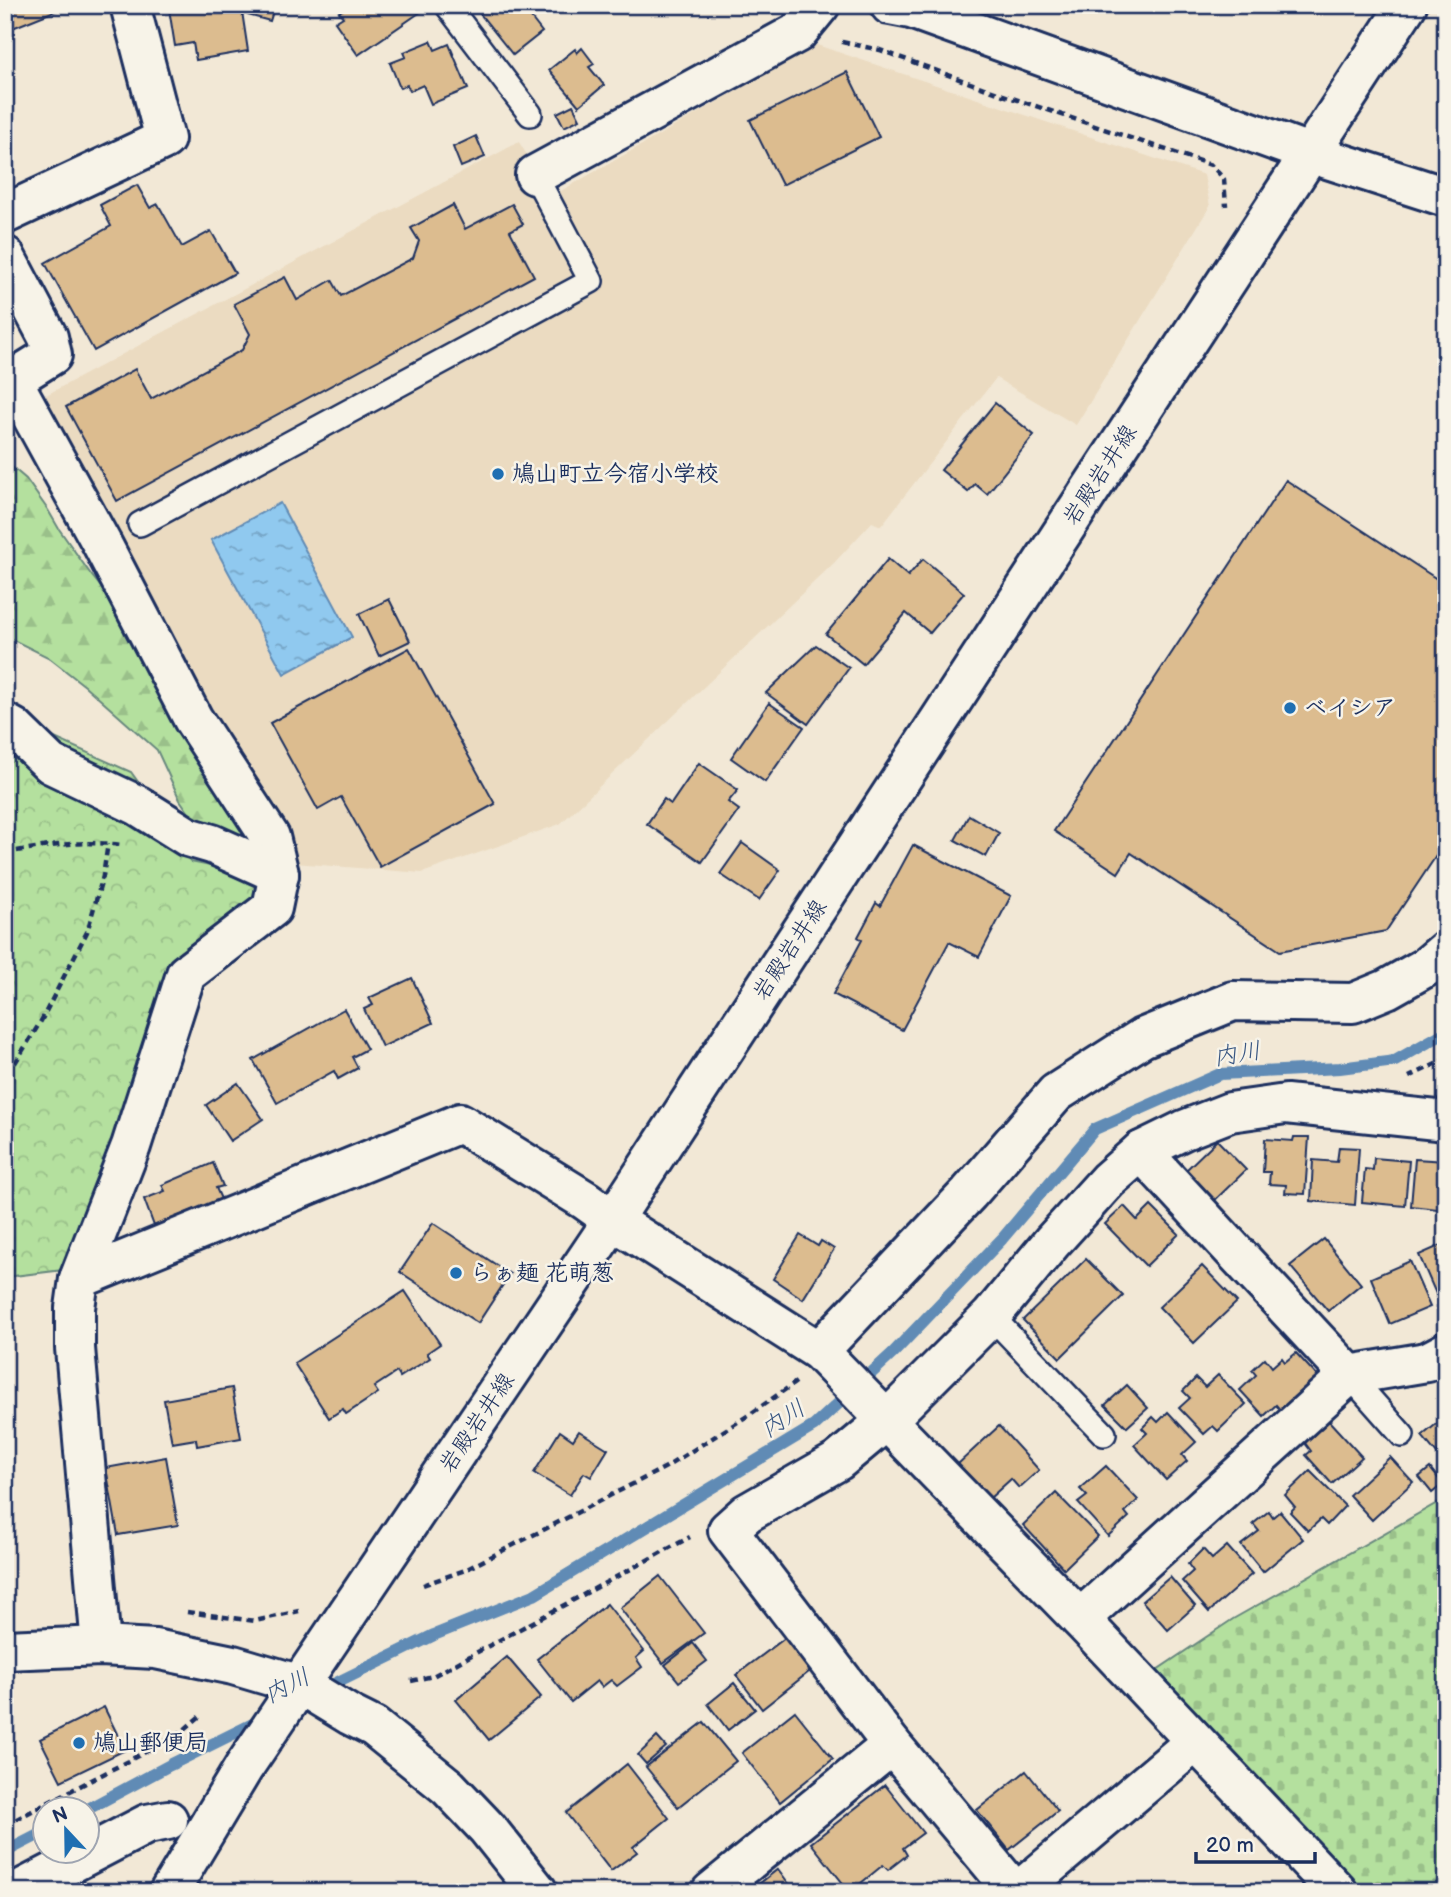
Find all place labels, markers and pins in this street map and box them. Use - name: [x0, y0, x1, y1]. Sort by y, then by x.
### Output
- place label: 鳩山町立今宿小学校: [512, 460, 719, 488]
- marker: 鳩山町立今宿小学校: [490, 466, 506, 482]
- place label: ベイシア: [1304, 694, 1396, 722]
- marker: ベイシア: [1282, 700, 1298, 716]
- place label: らぁ麺 花萌葱: [470, 1259, 614, 1287]
- marker: らぁ麺 花萌葱: [448, 1265, 464, 1281]
- place label: 鳩山郵便局: [93, 1729, 208, 1757]
- marker: 鳩山郵便局: [71, 1735, 87, 1751]

